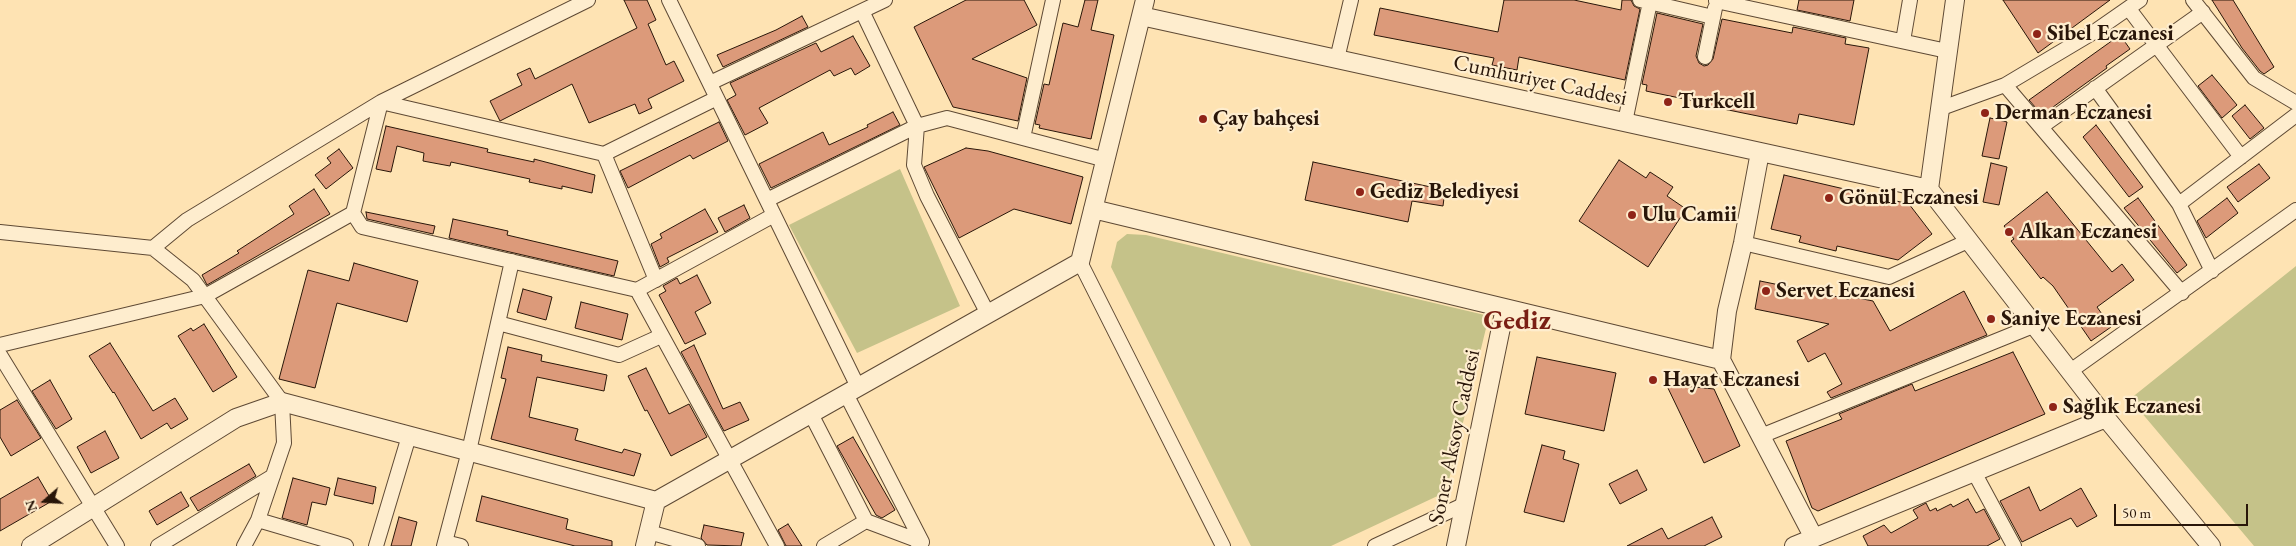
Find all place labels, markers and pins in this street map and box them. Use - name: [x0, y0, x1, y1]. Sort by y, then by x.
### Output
- place label: Sibel Eczanesi: [2047, 21, 2174, 47]
- marker: Sibel Eczanesi: [2031, 28, 2043, 40]
- place label: Turkcell: [1678, 89, 1755, 115]
- marker: Turkcell: [1662, 96, 1674, 108]
- place label: Derman Eczanesi: [1995, 100, 2152, 126]
- place label: Çay bahçesi: [1213, 106, 1320, 132]
- marker: Derman Eczanesi: [1979, 107, 1991, 119]
- marker: Çay bahçesi: [1197, 113, 1209, 125]
- place label: Gediz Belediyesi: [1370, 179, 1519, 205]
- place label: Gönül Eczanesi: [1839, 185, 1979, 211]
- marker: Gediz Belediyesi: [1354, 186, 1366, 198]
- marker: Gönül Eczanesi: [1823, 192, 1835, 204]
- place label: Ulu Camii: [1642, 202, 1737, 228]
- marker: Ulu Camii: [1626, 209, 1638, 221]
- place label: Alkan Eczanesi: [2019, 219, 2157, 245]
- marker: Alkan Eczanesi: [2003, 226, 2015, 238]
- place label: Servet Eczanesi: [1776, 278, 1915, 304]
- marker: Servet Eczanesi: [1760, 285, 1772, 297]
- place label: Saniye Eczanesi: [2001, 306, 2142, 332]
- marker: Saniye Eczanesi: [1985, 313, 1997, 325]
- place label: Hayat Eczanesi: [1663, 367, 1800, 393]
- marker: Hayat Eczanesi: [1647, 374, 1659, 386]
- place label: Sağlık Eczanesi: [2063, 394, 2201, 420]
- marker: Sağlık Eczanesi: [2047, 401, 2059, 413]

